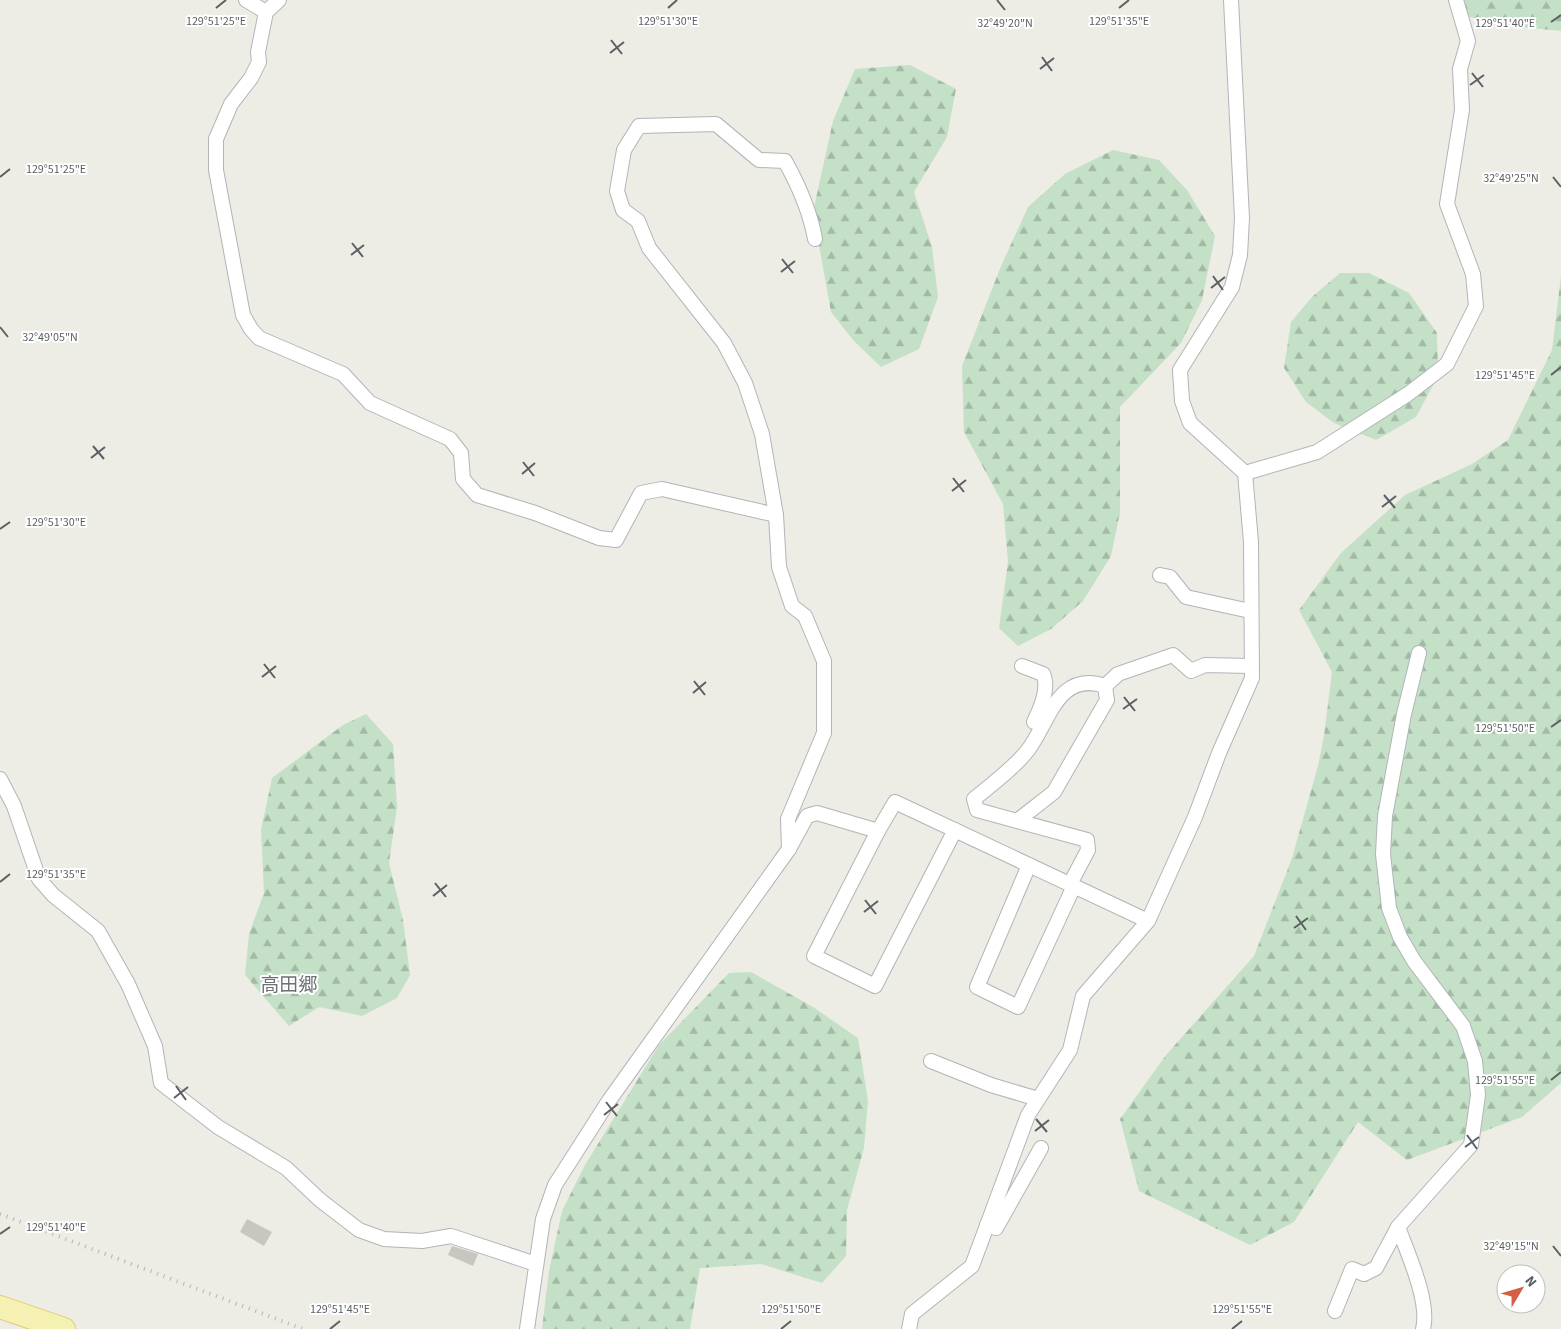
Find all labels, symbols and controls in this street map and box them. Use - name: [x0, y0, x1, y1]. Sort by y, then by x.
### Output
- text: 129°51'25"E: [186, 13, 246, 30]
- text: 129°51'30"E: [638, 13, 698, 30]
- text: 129°51'35"E: [1089, 13, 1149, 30]
- text: 32°49'20"N: [977, 15, 1033, 32]
- text: 129°51'40"E: [1475, 15, 1535, 32]
- text: 129°51'25"E: [26, 161, 86, 178]
- text: 32°49'25"N: [1483, 170, 1539, 187]
- text: 32°49'05"N: [22, 329, 78, 346]
- text: 129°51'45"E: [1475, 367, 1535, 384]
- text: 129°51'30"E: [26, 514, 86, 531]
- text: 129°51'50"E: [1475, 720, 1535, 737]
- text: 129°51'35"E: [26, 866, 86, 883]
- district label: 高田郷: [260, 972, 318, 999]
- text: 129°51'55"E: [1475, 1072, 1535, 1089]
- text: 129°51'40"E: [26, 1219, 86, 1236]
- text: 32°49'15"N: [1483, 1238, 1539, 1255]
- north arrow: [1496, 1264, 1546, 1314]
- text: N: [1520, 1272, 1541, 1291]
- text: 129°51'45"E: [310, 1301, 370, 1318]
- text: 129°51'50"E: [761, 1301, 821, 1318]
- text: 129°51'55"E: [1212, 1301, 1272, 1318]

